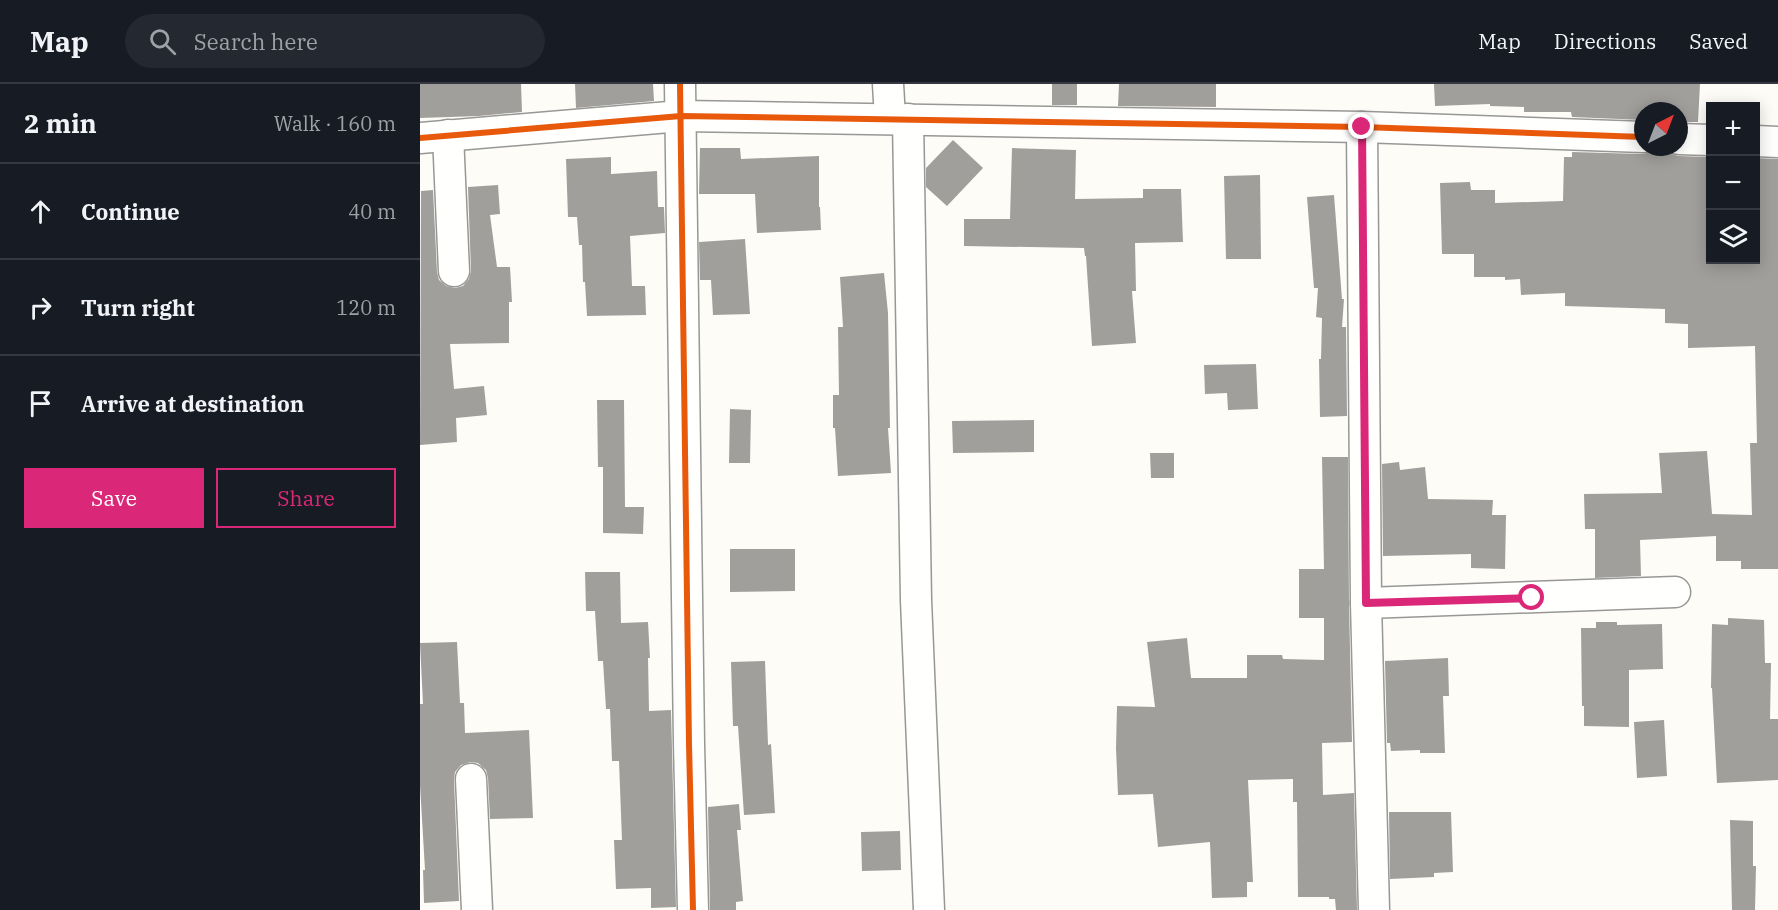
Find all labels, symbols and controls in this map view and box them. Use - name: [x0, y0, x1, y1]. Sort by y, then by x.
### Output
- search box: [125, 14, 545, 68]
- text: Map: [30, 23, 89, 60]
- icon: search: [146, 25, 179, 58]
- text: Search here: [194, 27, 318, 56]
- text: Map: [1478, 27, 1521, 55]
- text: Directions: [1554, 27, 1656, 55]
- text: Saved: [1689, 27, 1748, 55]
- north arrow: [1634, 102, 1688, 156]
- map controls: [1706, 102, 1760, 264]
- button: +: [1706, 102, 1760, 156]
- text: 2 min: [24, 106, 97, 140]
- text: Walk · 160 m: [274, 110, 396, 137]
- route end: [1348, 113, 1374, 139]
- button: −: [1706, 156, 1760, 210]
- icon: ahead: [24, 195, 57, 228]
- text: Continue: [81, 197, 180, 226]
- text: 40 m: [348, 198, 396, 225]
- button: layers: [1706, 210, 1760, 264]
- icon: right: [24, 291, 57, 324]
- text: Turn right: [81, 293, 195, 322]
- text: 120 m: [336, 294, 396, 321]
- icon: arrive: [24, 387, 57, 420]
- text: Arrive at destination: [81, 389, 304, 418]
- button: Save: [24, 468, 204, 528]
- button: Share: [216, 468, 396, 528]
- route start: [1518, 584, 1544, 610]

